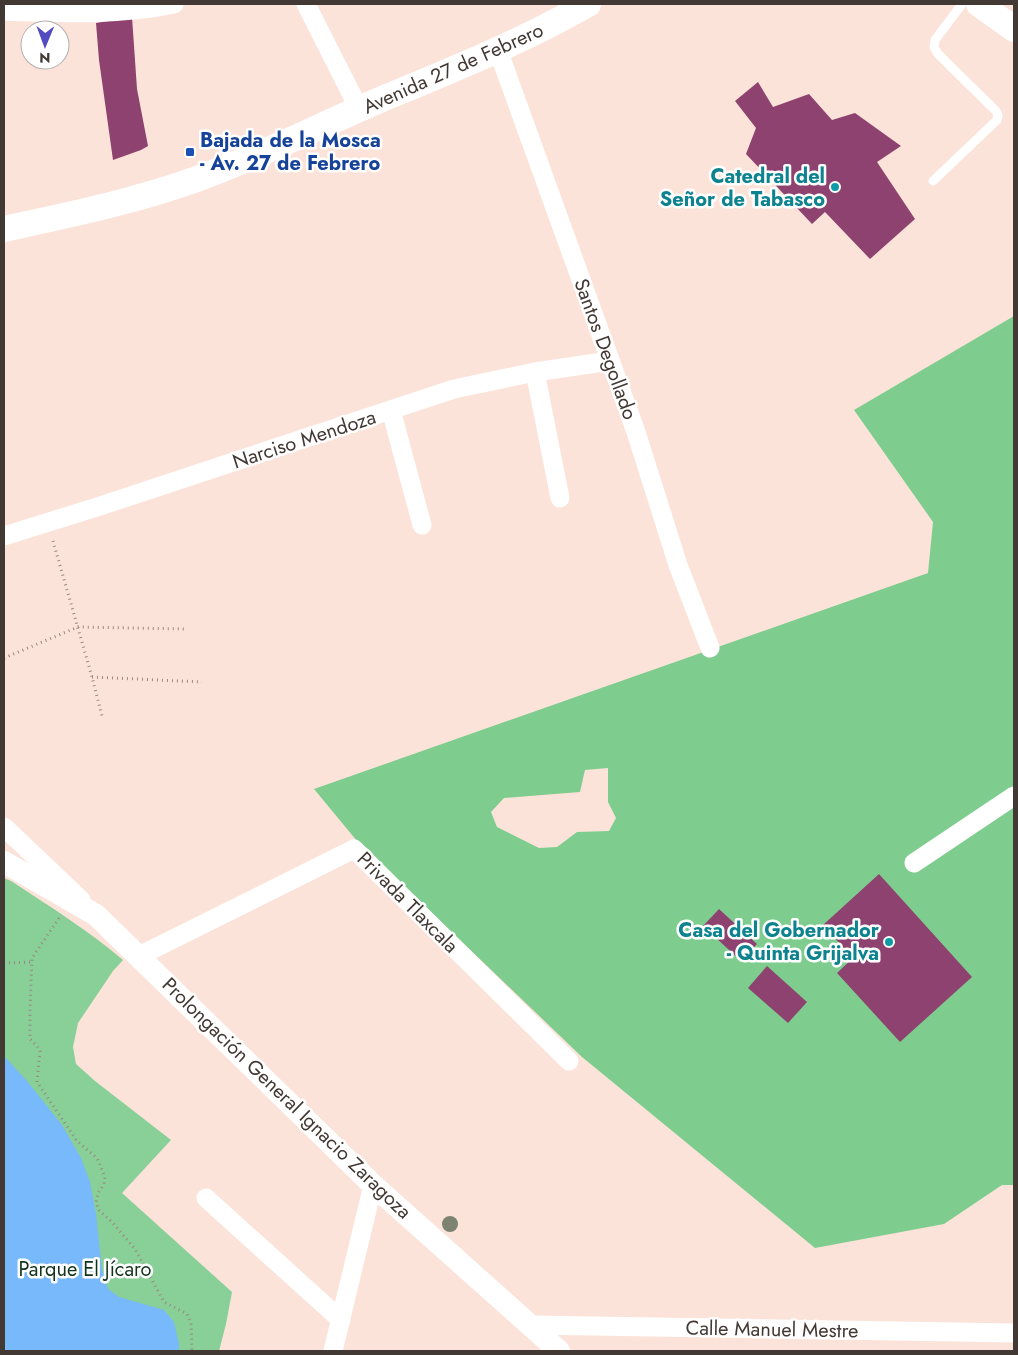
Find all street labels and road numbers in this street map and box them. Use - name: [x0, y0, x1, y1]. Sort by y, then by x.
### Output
- street label: Avenida 27 de Febrero: [358, 16, 548, 121]
- street label: Santos Degollado: [567, 275, 645, 424]
- street label: Narciso Mendoza: [229, 403, 380, 476]
- street label: Privada Tlaxcala: [350, 845, 465, 960]
- street label: Prolongación General Ignacio Zaragoza: [155, 971, 418, 1226]
- street label: Calle Manuel Mestre: [685, 1313, 859, 1346]

